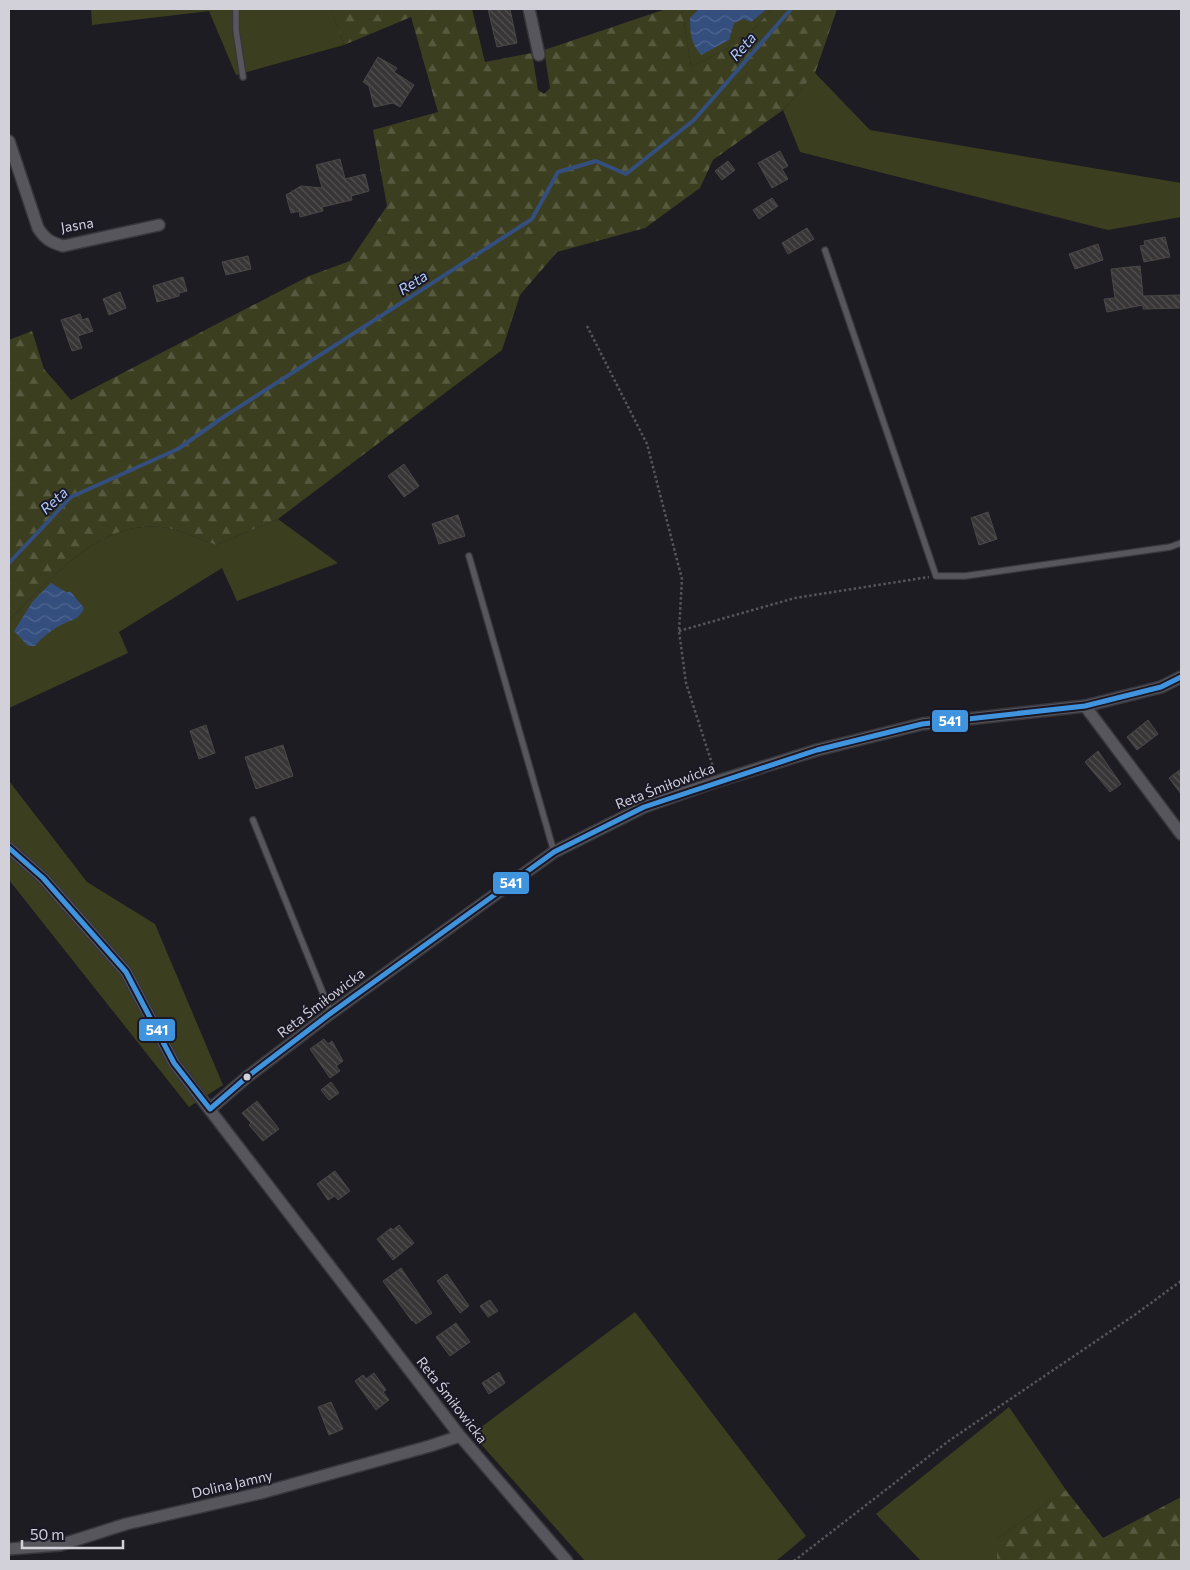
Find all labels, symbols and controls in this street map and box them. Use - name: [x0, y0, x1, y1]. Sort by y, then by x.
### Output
- water label: Reta: [725, 28, 759, 64]
- street label: Jasna: [59, 214, 95, 235]
- water label: Reta: [394, 266, 431, 298]
- water label: Reta: [36, 483, 71, 518]
- line badge: 541: [931, 709, 969, 733]
- text: 541: [939, 712, 961, 729]
- street label: Reta Śmiłowicka: [613, 759, 717, 812]
- line badge: 541: [492, 871, 530, 895]
- text: 541: [500, 874, 522, 891]
- street label: Reta Śmiłowicka: [274, 964, 368, 1041]
- line badge: 541: [138, 1018, 176, 1042]
- text: 541: [146, 1021, 168, 1038]
- unlabelled marker: [242, 1072, 252, 1082]
- street label: Reta Śmiłowicka: [413, 1353, 491, 1446]
- street label: Dolina Jamny: [190, 1466, 274, 1501]
- scale bar: [22, 1518, 124, 1550]
- text: 50 m: [30, 1525, 64, 1543]

